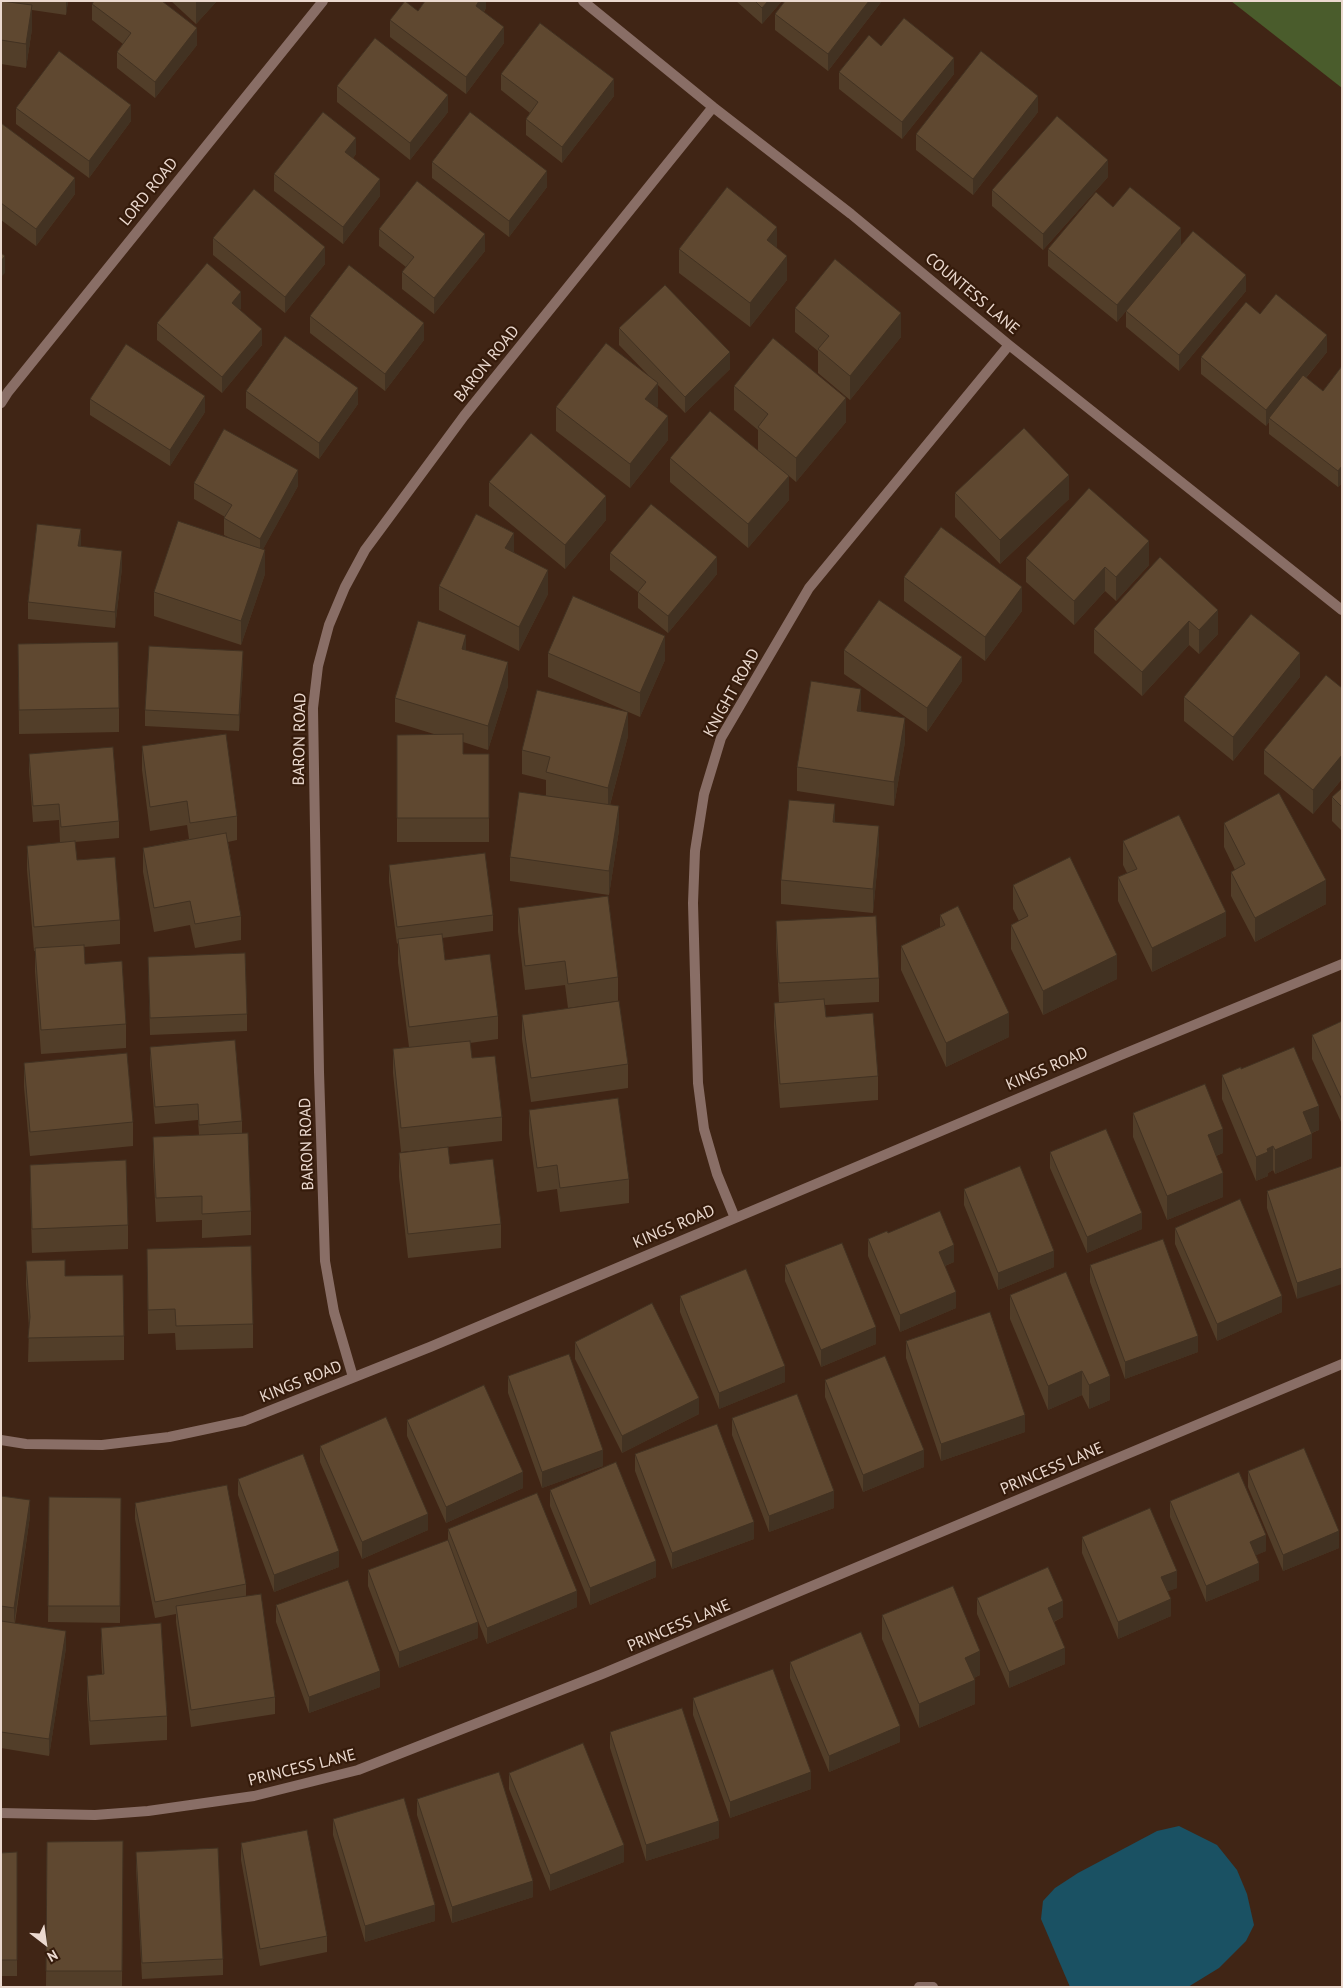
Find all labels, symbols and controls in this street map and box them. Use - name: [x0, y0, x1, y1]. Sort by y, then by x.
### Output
- street label: LORD ROAD: [116, 154, 182, 230]
- street label: COUNTESS LANE: [921, 249, 1023, 339]
- street label: BARON ROAD: [450, 322, 524, 406]
- street label: KNIGHT ROAD: [700, 645, 764, 741]
- street label: BARON ROAD: [290, 692, 310, 786]
- street label: KINGS ROAD: [1003, 1043, 1091, 1095]
- street label: BARON ROAD: [296, 1097, 318, 1191]
- street label: KINGS ROAD: [630, 1201, 718, 1253]
- street label: KINGS ROAD: [257, 1357, 345, 1407]
- street label: PRINCESS LANE: [998, 1439, 1106, 1499]
- street label: PRINCESS LANE: [625, 1596, 733, 1656]
- street label: PRINCESS LANE: [246, 1745, 358, 1791]
- north arrow: [20, 1918, 70, 1968]
- text: N: [44, 1946, 61, 1966]

